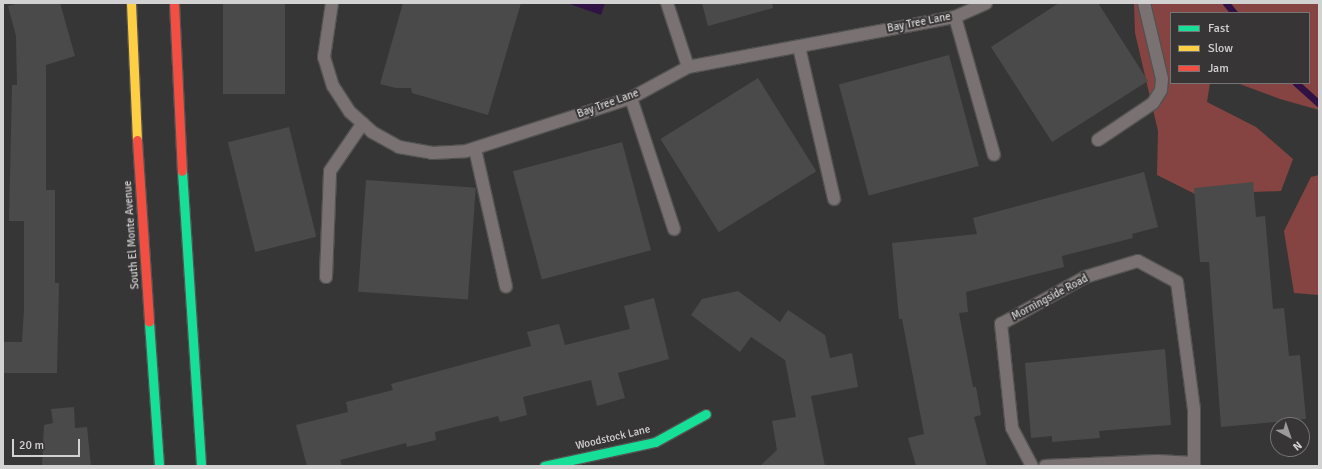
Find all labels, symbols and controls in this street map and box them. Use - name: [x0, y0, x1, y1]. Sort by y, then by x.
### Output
- street label: Bay Tree Lane: [886, 10, 952, 36]
- legend: [1170, 12, 1310, 84]
- text: Fast: [1208, 21, 1229, 36]
- text: Slow: [1208, 41, 1233, 56]
- text: Jam: [1208, 61, 1229, 76]
- street label: Bay Tree Lane: [575, 87, 641, 121]
- street label: South El Monte Avenue: [122, 180, 142, 290]
- street label: Morningside Road: [1010, 272, 1090, 324]
- north arrow: [1270, 417, 1310, 457]
- street label: Woodstock Lane: [574, 423, 652, 453]
- scale bar: [14, 431, 82, 457]
- text: 20 m: [19, 438, 44, 453]
- text: N: [1290, 438, 1305, 453]

